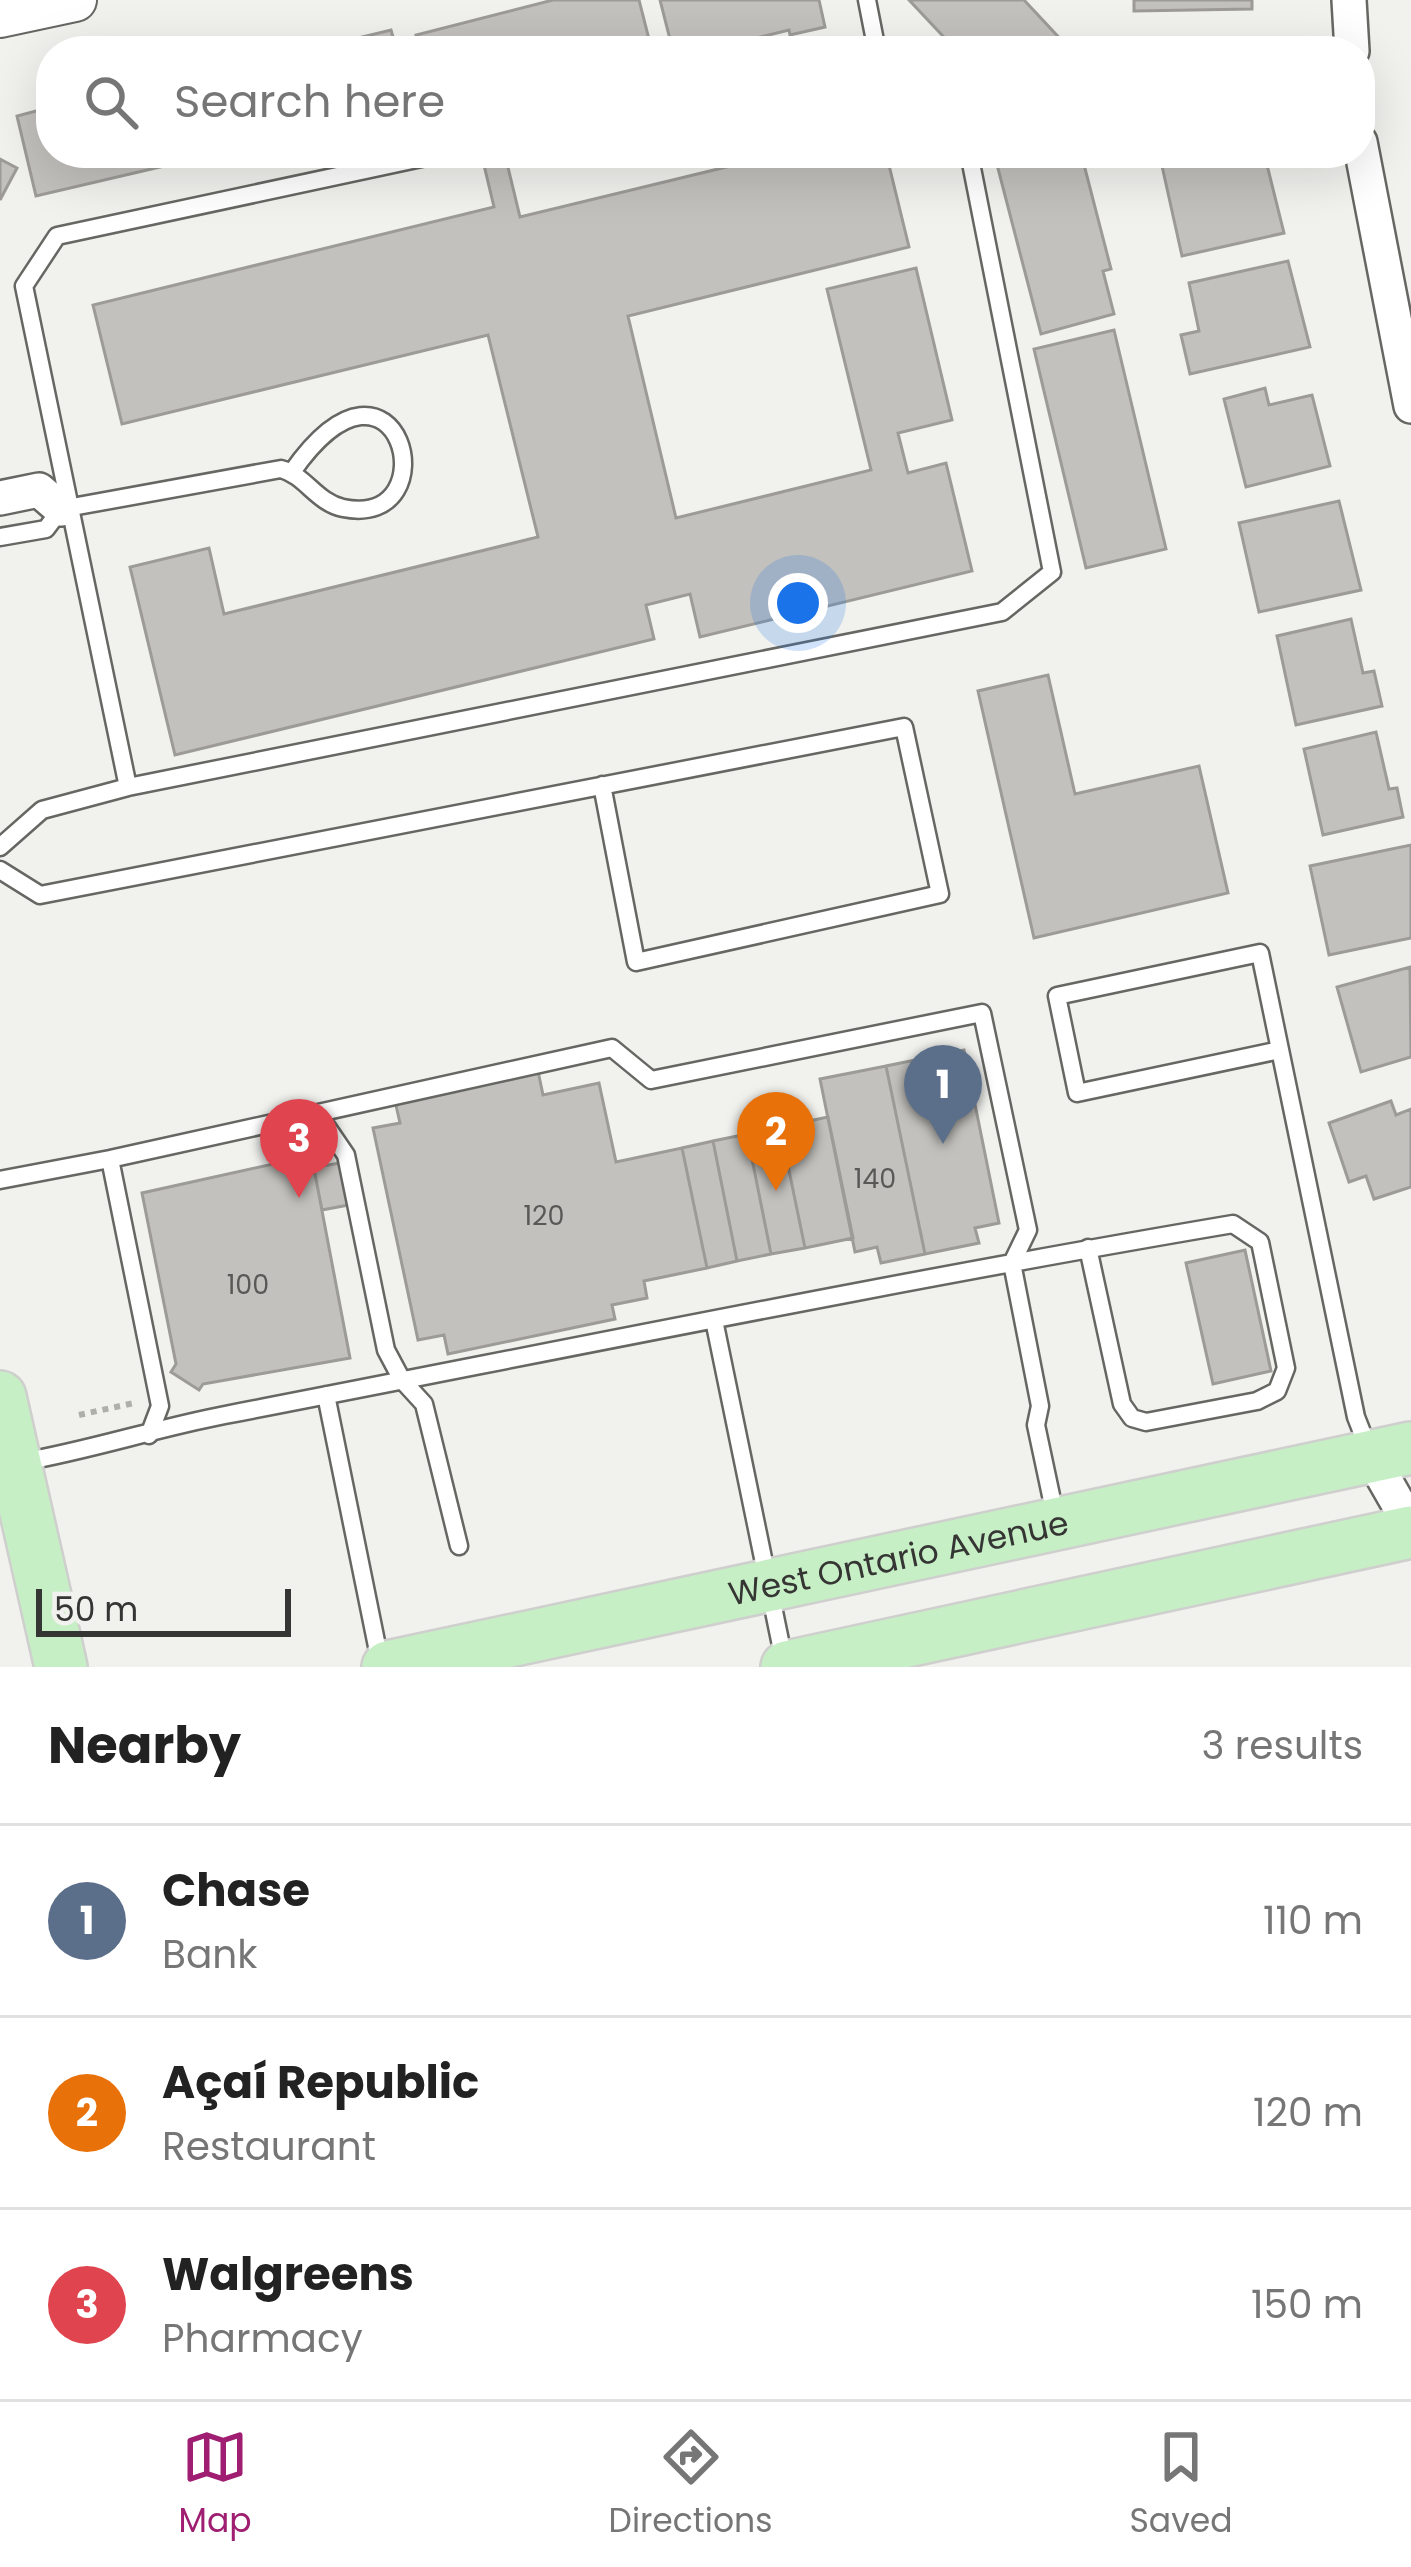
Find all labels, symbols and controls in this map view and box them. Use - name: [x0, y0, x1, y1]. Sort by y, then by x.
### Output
- search box: [36, 36, 1375, 168]
- icon: search: [78, 69, 144, 135]
- text: Search here: [174, 70, 445, 133]
- your location: [768, 573, 828, 633]
- pin: 1: [904, 1045, 982, 1144]
- pin: 2: [737, 1092, 815, 1191]
- pin: 3: [260, 1099, 338, 1198]
- house number: 140: [854, 1160, 896, 1197]
- house number: 120: [523, 1197, 565, 1234]
- house number: 100: [227, 1266, 269, 1303]
- street label: West Ontario Avenue: [724, 1498, 1073, 1617]
- scale bar: [36, 1583, 291, 1636]
- text: 50 m: [54, 1586, 138, 1633]
- text: Nearby: [48, 1709, 241, 1781]
- text: 3 results: [1201, 1718, 1363, 1773]
- text: Chase: [162, 1859, 310, 1922]
- text: 1: [80, 1893, 94, 1948]
- text: 110 m: [1263, 1893, 1363, 1948]
- text: Bank: [162, 1927, 257, 1982]
- text: Açaí Republic: [162, 2051, 479, 2114]
- text: 2: [76, 2085, 98, 2140]
- text: 120 m: [1253, 2085, 1363, 2140]
- text: Restaurant: [162, 2119, 376, 2174]
- text: Walgreens: [162, 2243, 414, 2306]
- text: 3: [75, 2277, 99, 2332]
- text: 150 m: [1251, 2277, 1363, 2332]
- text: Pharmacy: [162, 2311, 363, 2366]
- tab: Map: [179, 2424, 252, 2546]
- tab: Directions: [609, 2424, 772, 2546]
- tab: Saved: [1130, 2424, 1232, 2546]

